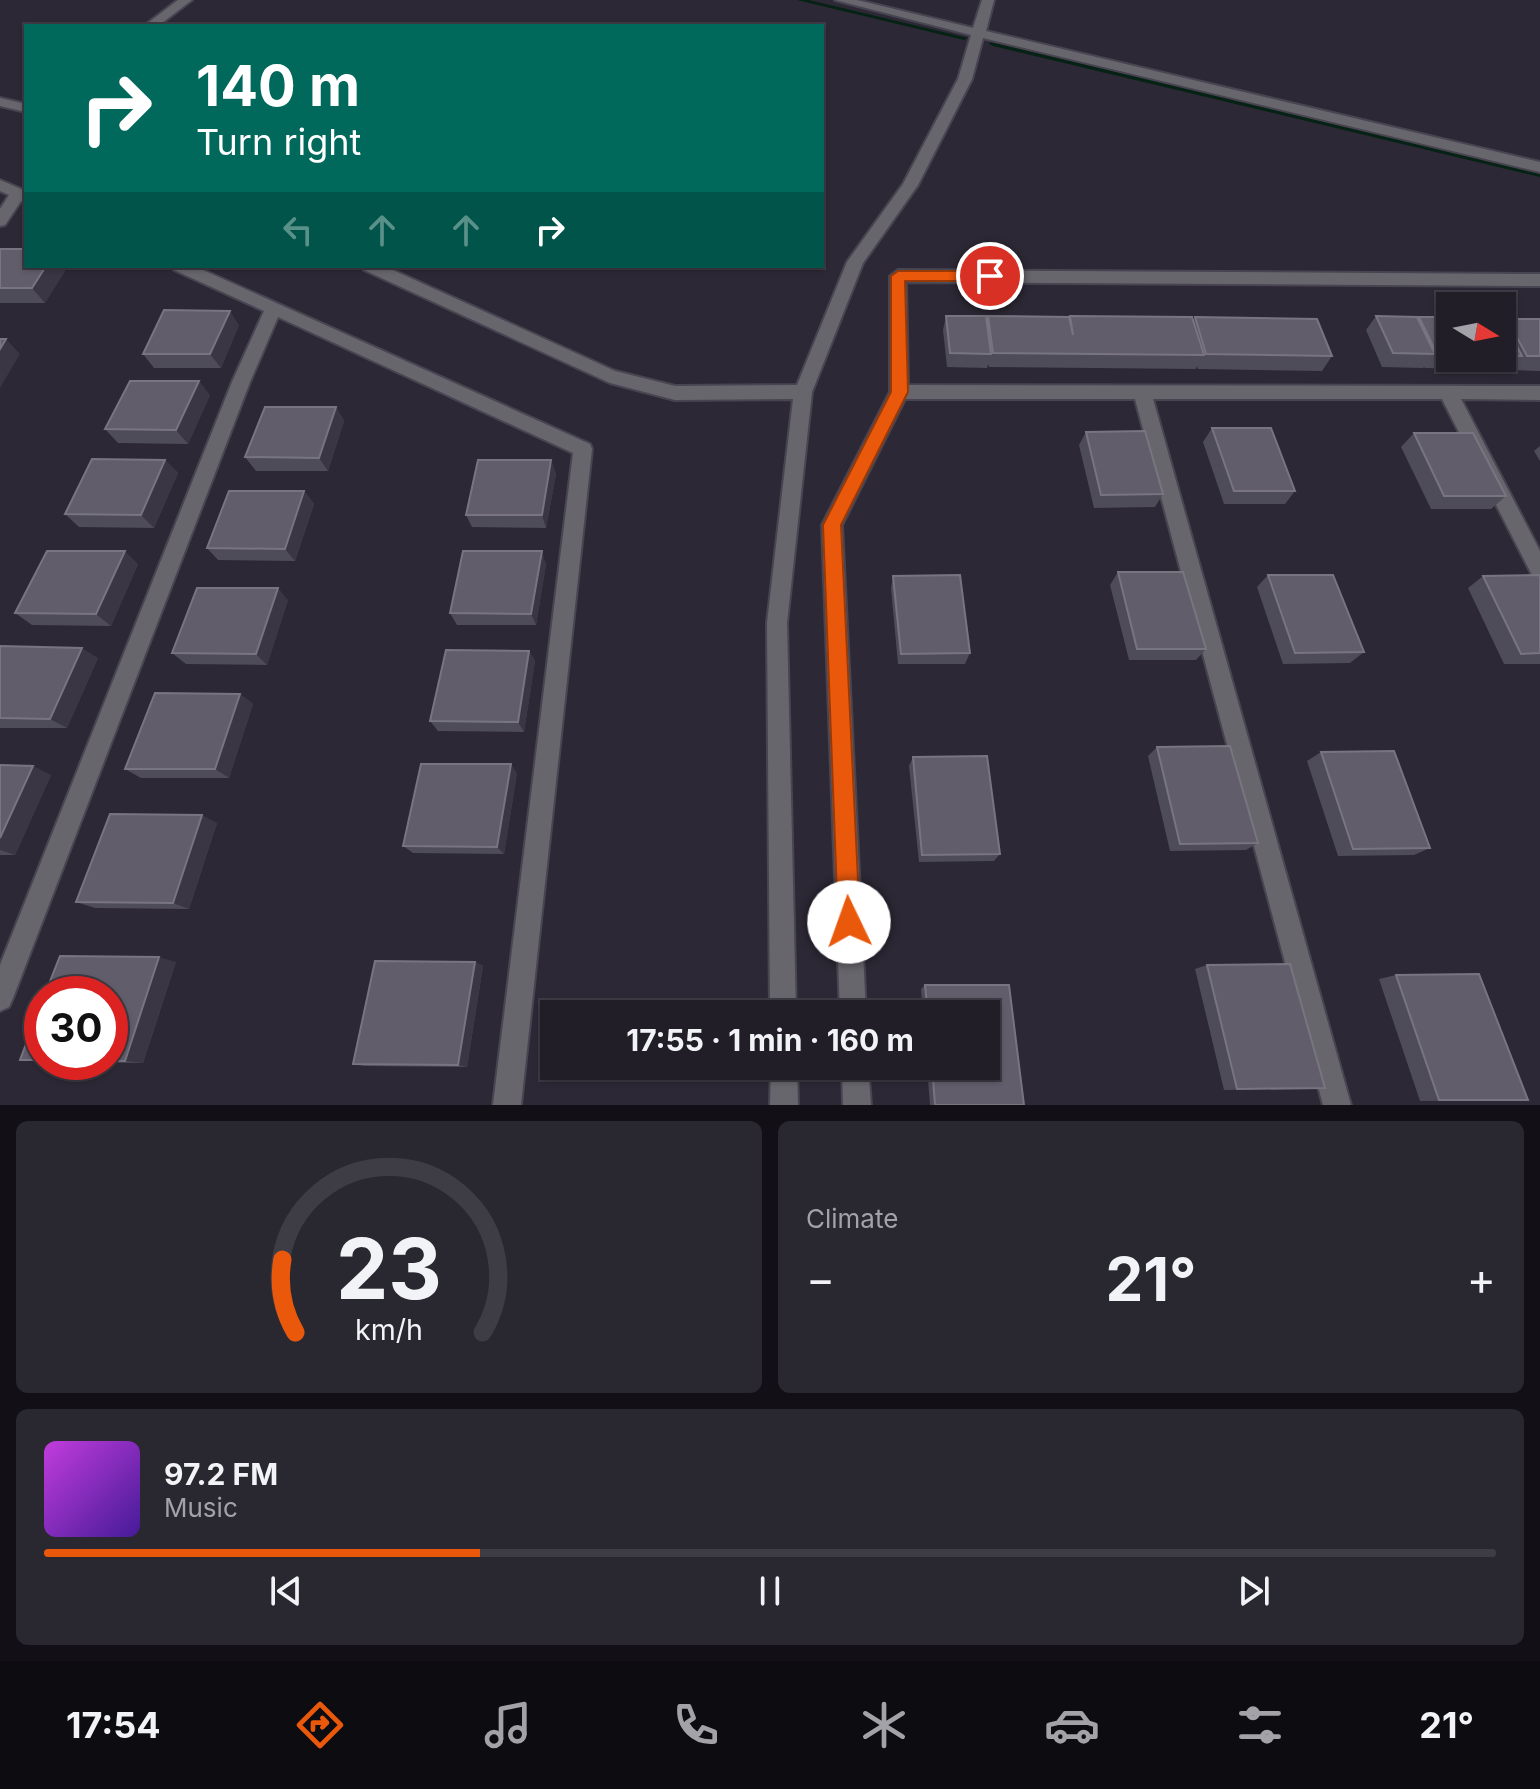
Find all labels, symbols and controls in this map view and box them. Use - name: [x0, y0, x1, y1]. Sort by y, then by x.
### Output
- text: 140 m: [196, 52, 360, 120]
- icon: right: [64, 56, 168, 160]
- text: Turn right: [196, 120, 361, 164]
- icon: left: [276, 208, 320, 252]
- icon: ahead: [360, 208, 404, 252]
- icon: ahead: [444, 208, 488, 252]
- icon: right: [528, 208, 572, 252]
- pin: [956, 242, 1024, 310]
- icon: arrive: [968, 254, 1012, 298]
- north arrow: [1436, 292, 1516, 372]
- map controls: [1436, 292, 1516, 372]
- position arrow: [807, 880, 891, 964]
- speed limit sign: 30: [24, 976, 128, 1080]
- text: 17:55 · 1 min · 160 m: [626, 1022, 914, 1058]
- text: Climate: [806, 1203, 898, 1234]
- text: 23: [336, 1218, 442, 1319]
- text: 21°: [1105, 1243, 1197, 1315]
- text: −: [806, 1252, 835, 1306]
- text: +: [1467, 1252, 1496, 1306]
- text: km/h: [355, 1312, 423, 1347]
- text: 97.2 FM: [164, 1456, 278, 1492]
- text: Music: [164, 1492, 238, 1523]
- icon: previous: [264, 1569, 308, 1613]
- icon: pause: [748, 1569, 792, 1613]
- icon: next: [1232, 1569, 1276, 1613]
- icon: directions: [292, 1697, 348, 1753]
- icon: music: [480, 1697, 536, 1753]
- icon: phone: [668, 1697, 724, 1753]
- icon: climate: [856, 1697, 912, 1753]
- icon: car: [1044, 1697, 1100, 1753]
- icon: filters: [1232, 1697, 1288, 1753]
- text: 17:54: [66, 1703, 161, 1747]
- text: 21°: [1419, 1703, 1474, 1747]

